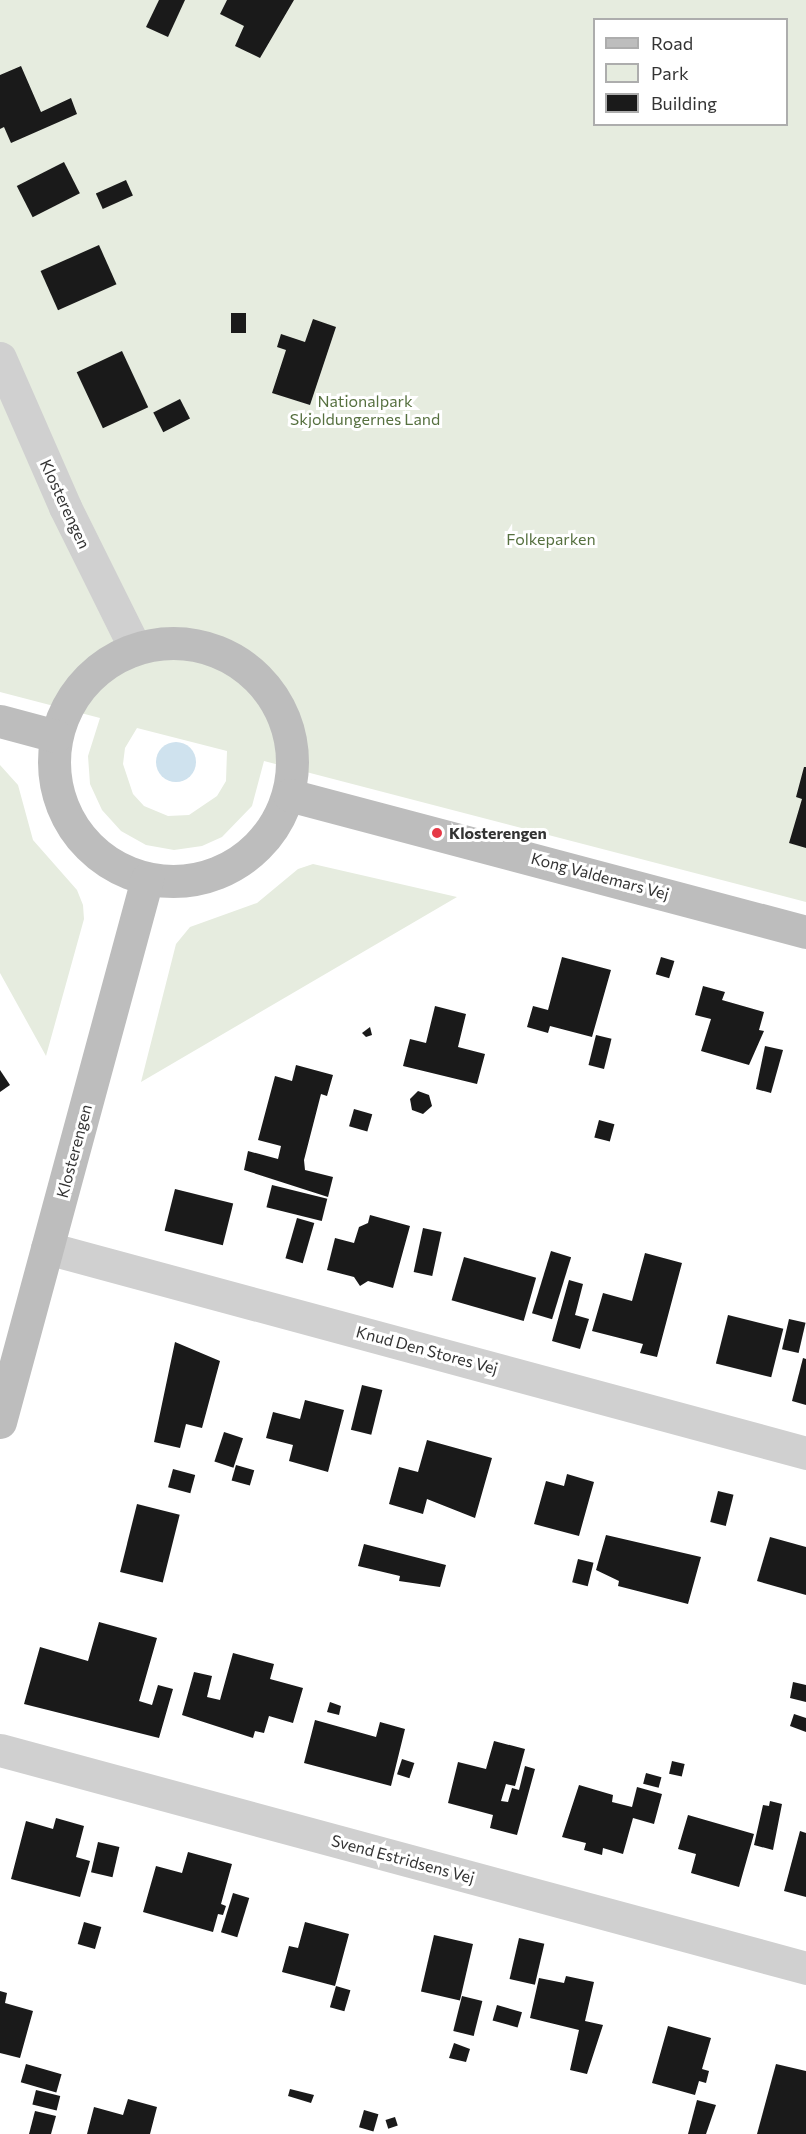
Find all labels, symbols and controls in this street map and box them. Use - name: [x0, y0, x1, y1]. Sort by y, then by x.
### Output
- legend: [593, 18, 788, 126]
- text: Road: [651, 32, 693, 54]
- text: Park: [651, 62, 689, 84]
- text: Building: [651, 92, 717, 114]
- park label: Nationalpark Skjoldungernes Land: [290, 391, 440, 429]
- street label: Klosterengen: [36, 456, 94, 552]
- park label: Folkeparken: [506, 529, 596, 549]
- place label: Klosterengen: [449, 823, 547, 843]
- marker: Klosterengen: [430, 826, 444, 840]
- street label: Kong Valdemars Vej: [529, 848, 671, 904]
- street label: Klosterengen: [52, 1102, 96, 1200]
- street label: Knud Den Stores Vej: [354, 1322, 500, 1378]
- street label: Svend Estridsens Vej: [329, 1831, 477, 1887]

